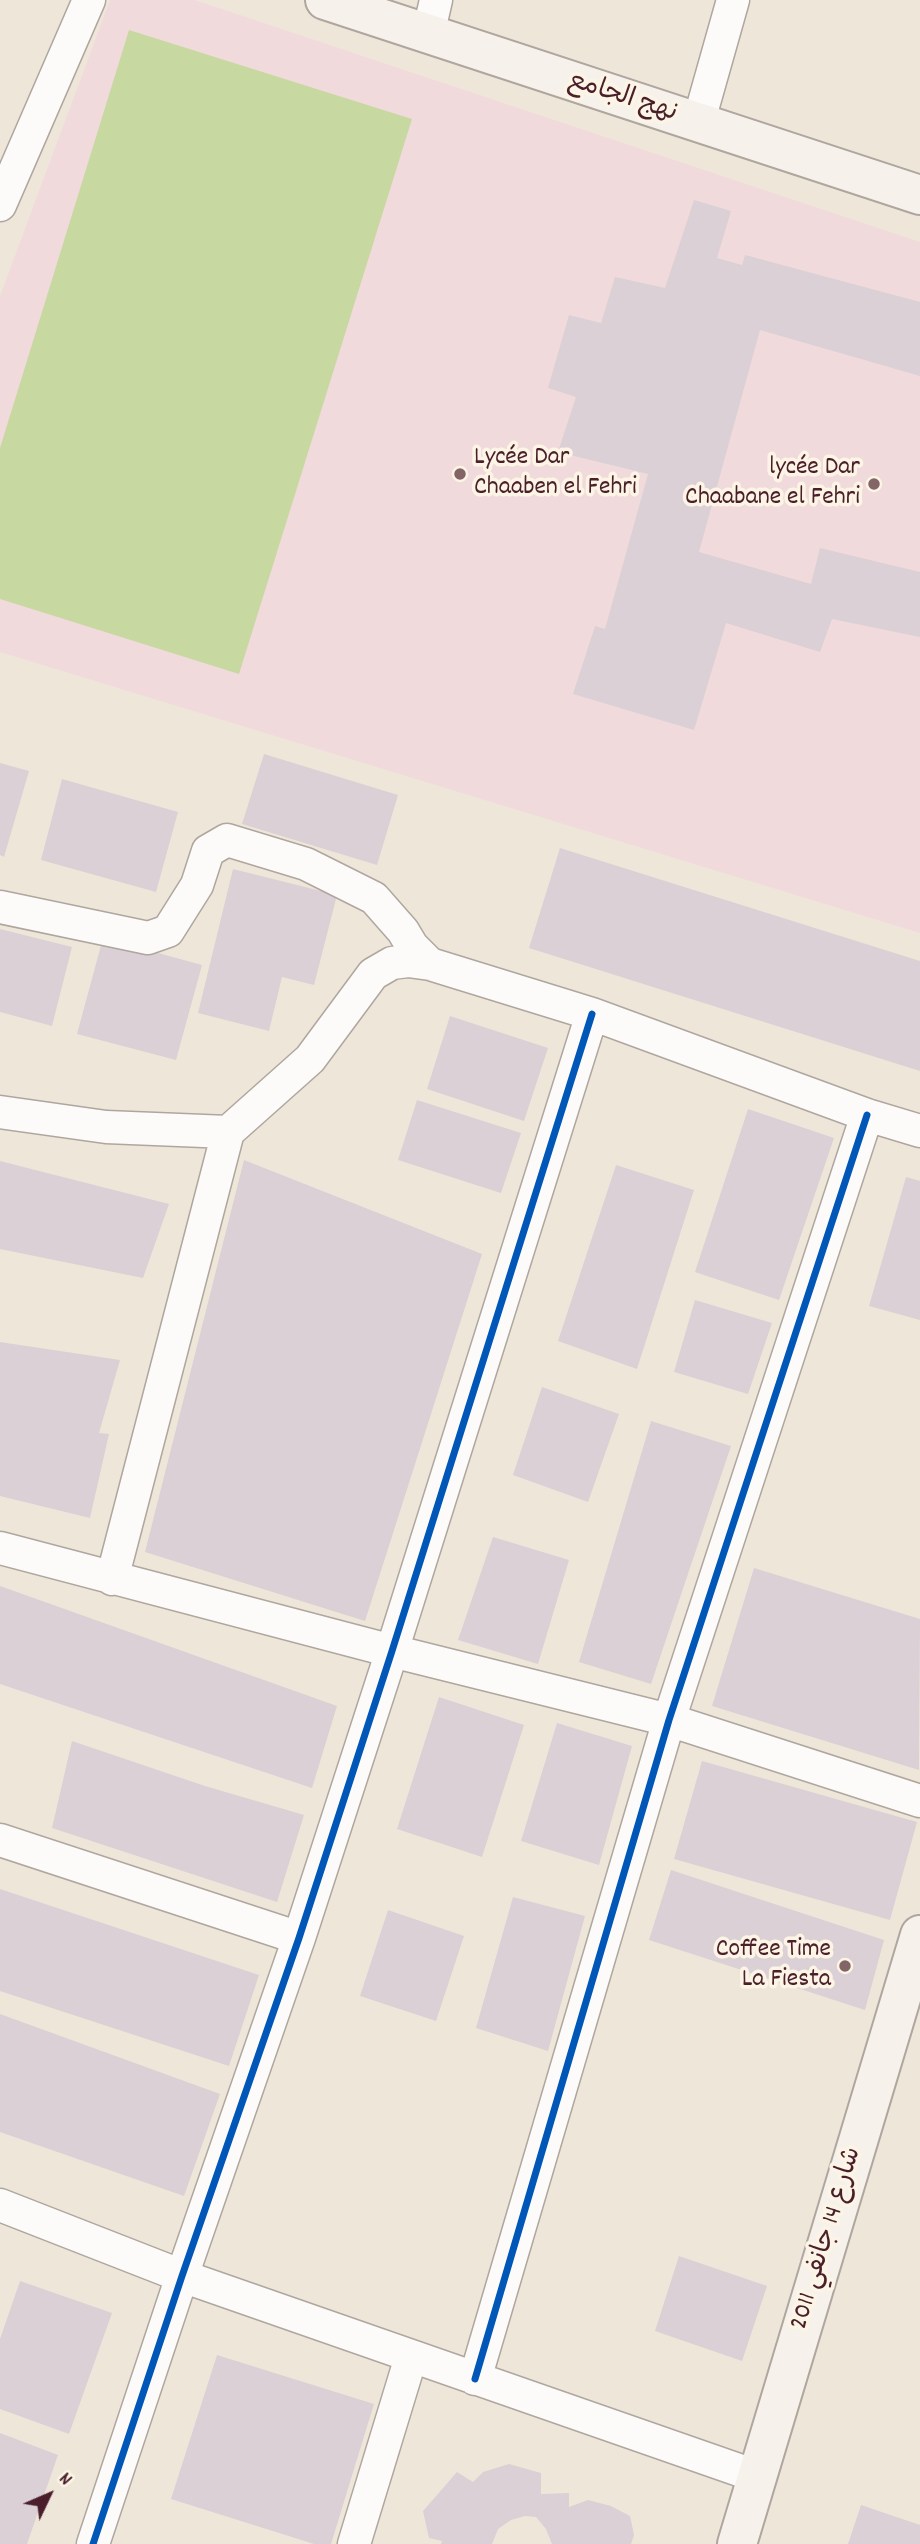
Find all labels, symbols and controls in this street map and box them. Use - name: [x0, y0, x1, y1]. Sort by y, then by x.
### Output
- street label: نهج الجامع: [563, 67, 681, 131]
- place label: Lycée Dar Chaaben el Fehri: [474, 443, 637, 504]
- place label: lycée Dar Chaabane el Fehri: [685, 453, 860, 514]
- marker: Lycée Dar Chaaben el Fehri: [452, 466, 468, 482]
- marker: lycée Dar Chaabane el Fehri: [866, 476, 882, 492]
- place label: Coffee Time La Fiesta: [716, 1935, 831, 1996]
- marker: Coffee Time La Fiesta: [837, 1958, 853, 1974]
- street label: شارع 14 جانفي 2011: [785, 2144, 871, 2334]
- north arrow: [14, 2460, 84, 2530]
- text: N: [51, 2467, 77, 2493]

